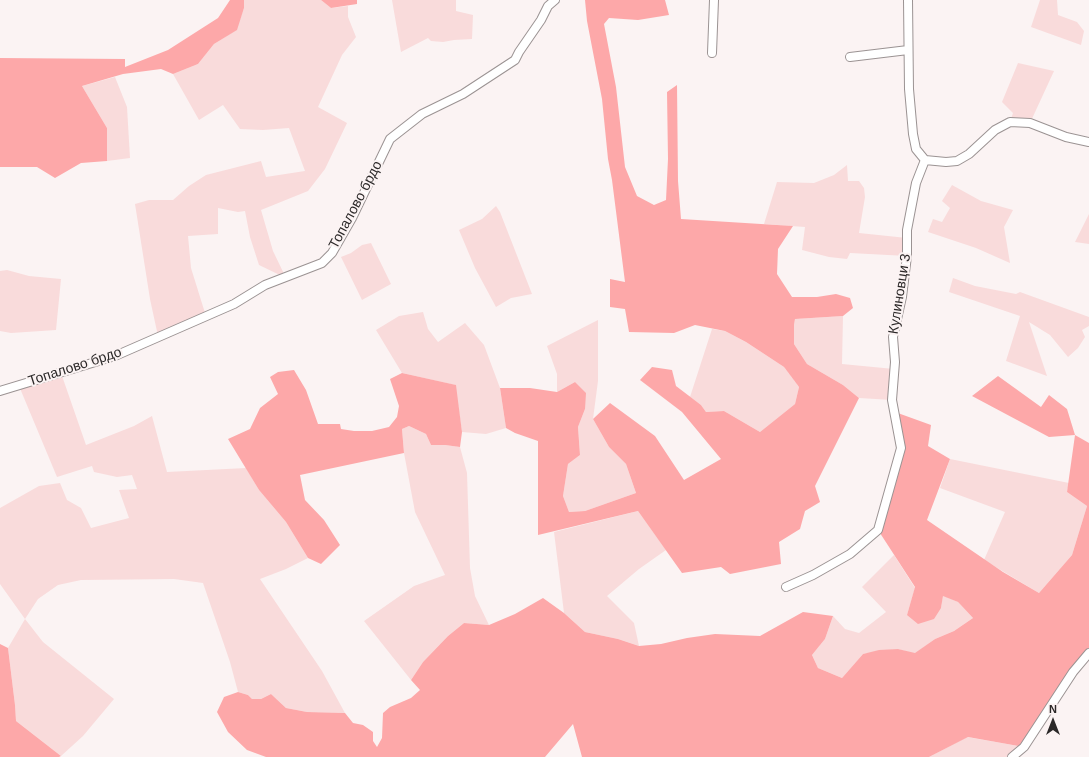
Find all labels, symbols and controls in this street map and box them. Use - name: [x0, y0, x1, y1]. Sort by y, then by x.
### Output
- street label: Топалово брдо: [326, 158, 386, 252]
- street label: Кулиновци 3: [885, 253, 915, 335]
- street label: Топалово брдо: [26, 344, 124, 390]
- north arrow: [1033, 701, 1073, 741]
- text: N: [1049, 703, 1057, 715]

